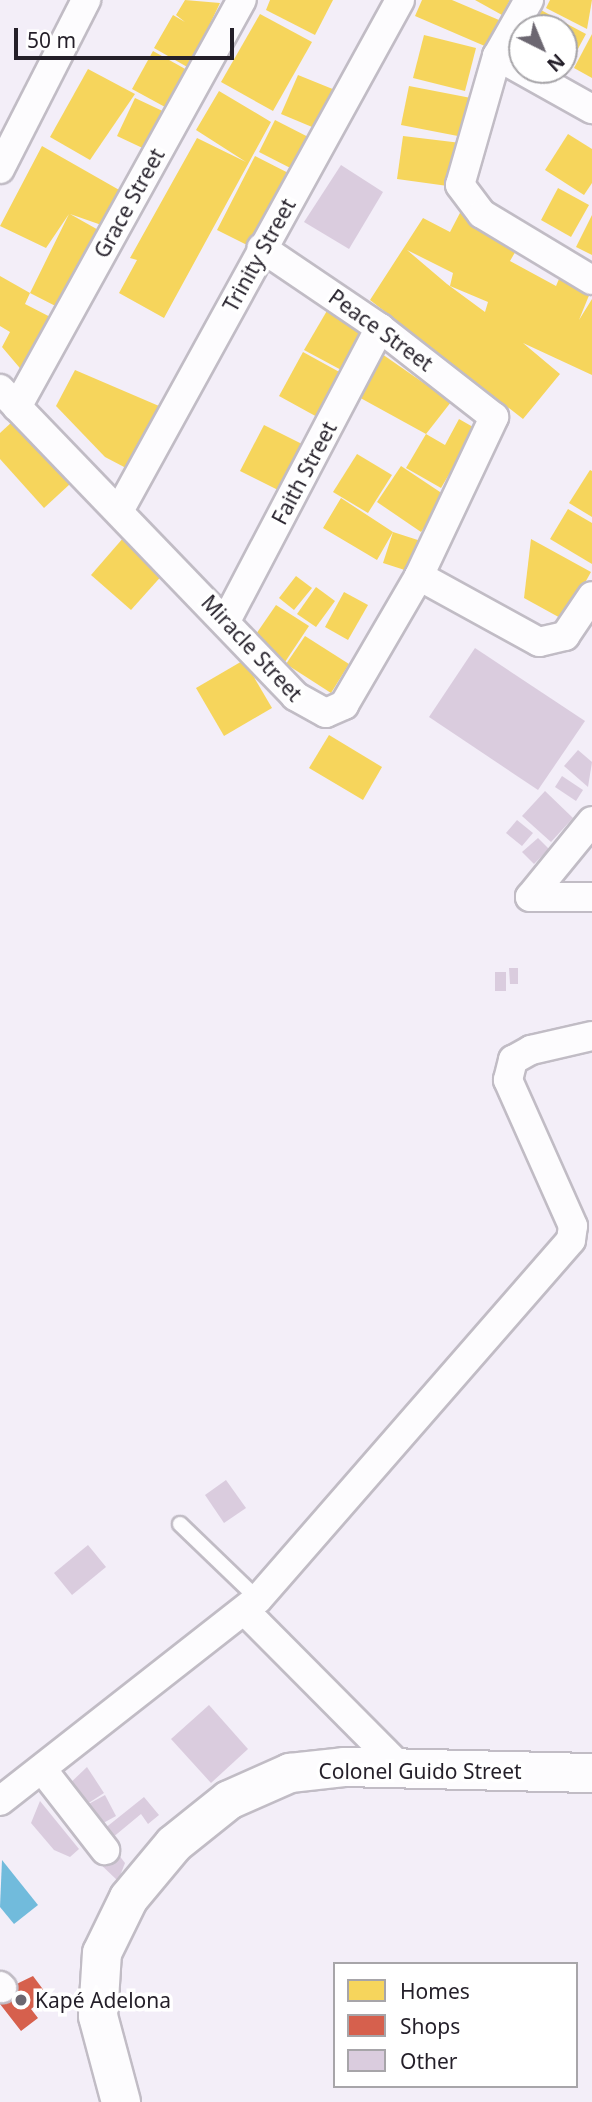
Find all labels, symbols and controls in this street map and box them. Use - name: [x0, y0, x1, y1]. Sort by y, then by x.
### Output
- scale bar: [18, 14, 238, 58]
- north arrow: [508, 14, 578, 84]
- text: 50 m: [27, 26, 76, 54]
- text: N: [541, 48, 570, 78]
- street label: Grace Street: [89, 144, 169, 262]
- street label: Trinity Street: [218, 194, 300, 316]
- street label: Peace Street: [324, 284, 438, 376]
- street label: Faith Street: [266, 417, 342, 529]
- street label: Miracle Street: [196, 590, 308, 706]
- street label: Colonel Guido Street: [318, 1758, 522, 1784]
- legend: [333, 1962, 578, 2088]
- text: Homes: [400, 1977, 470, 2005]
- place label: Kapé Adelona: [35, 1987, 171, 2013]
- marker: Kapé Adelona: [13, 1992, 29, 2008]
- text: Shops: [400, 2012, 460, 2040]
- text: Other: [400, 2047, 457, 2075]

